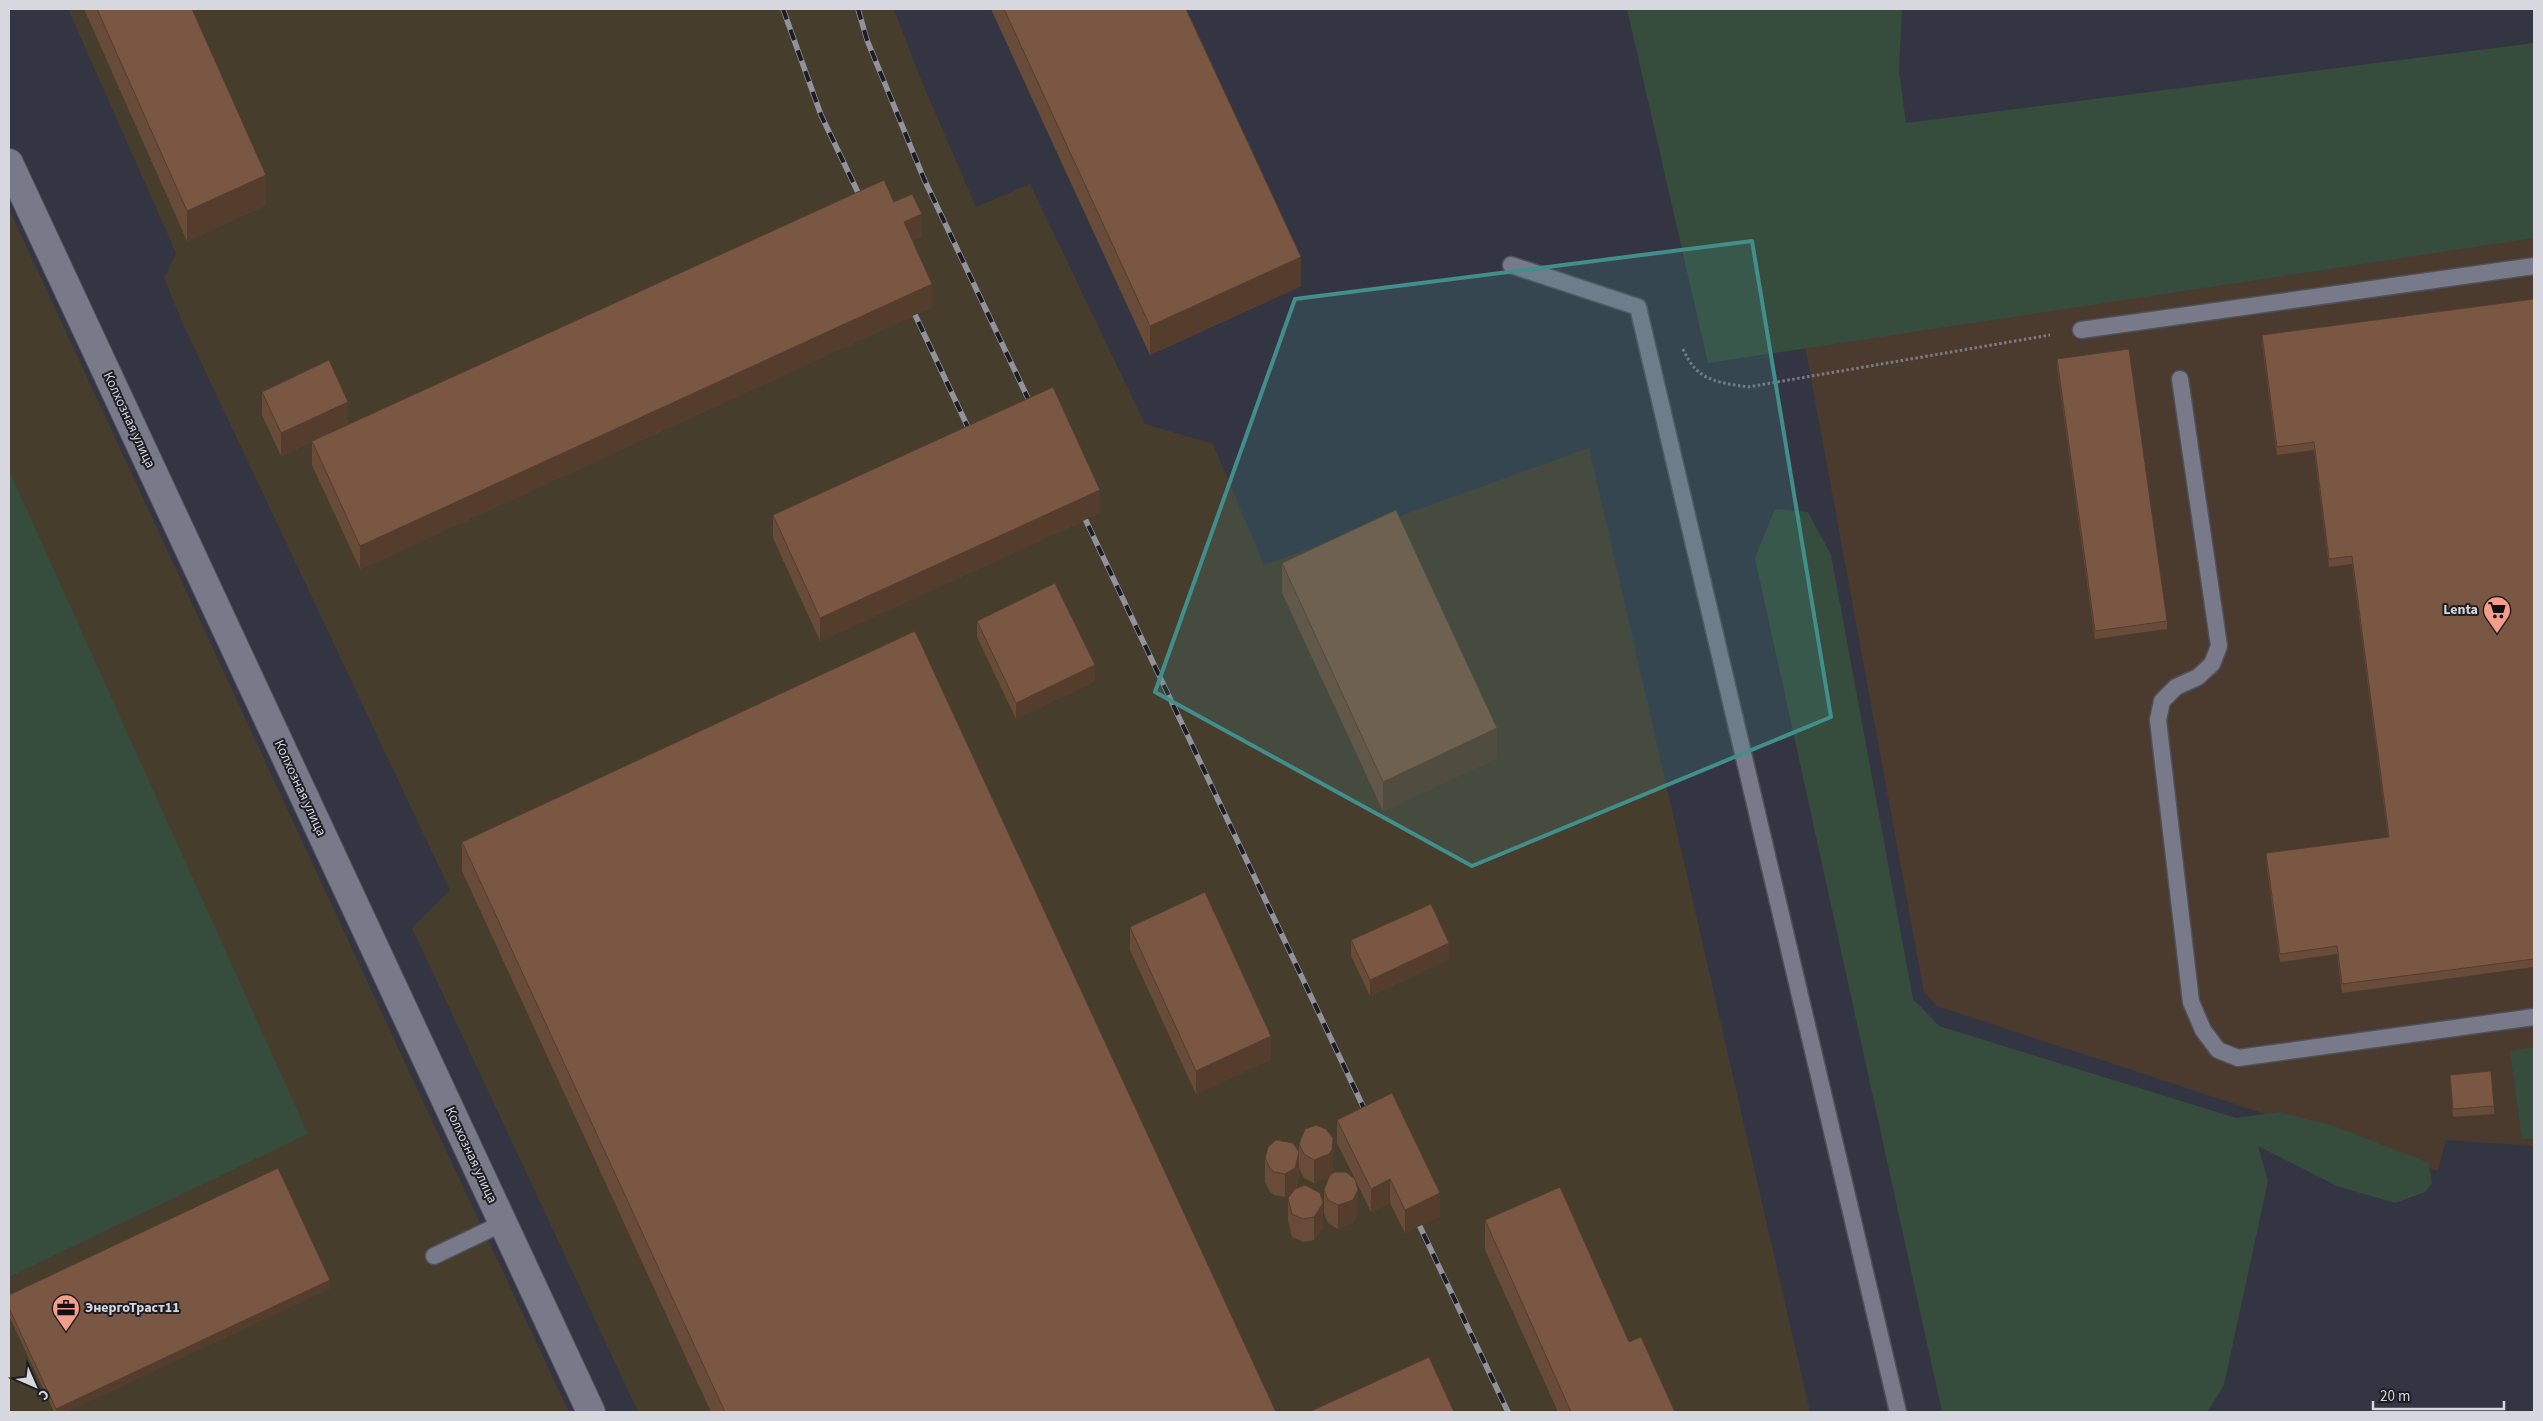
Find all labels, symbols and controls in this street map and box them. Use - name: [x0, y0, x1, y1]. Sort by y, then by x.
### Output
- street label: Колхозная улица: [98, 368, 160, 472]
- supermarket icon: Lenta: [2482, 595, 2512, 634]
- place label: Lenta: [2443, 600, 2478, 620]
- street label: Колхозная улица: [269, 736, 331, 840]
- street label: Колхозная улица: [440, 1103, 502, 1207]
- office icon: ЭнергоТраст11: [51, 1293, 81, 1332]
- place label: ЭнергоТраст11: [85, 1298, 180, 1318]
- north arrow: [10, 1361, 60, 1411]
- scale bar: [2373, 1378, 2504, 1410]
- text: С: [34, 1385, 53, 1404]
- text: 20 m: [2380, 1386, 2410, 1407]

